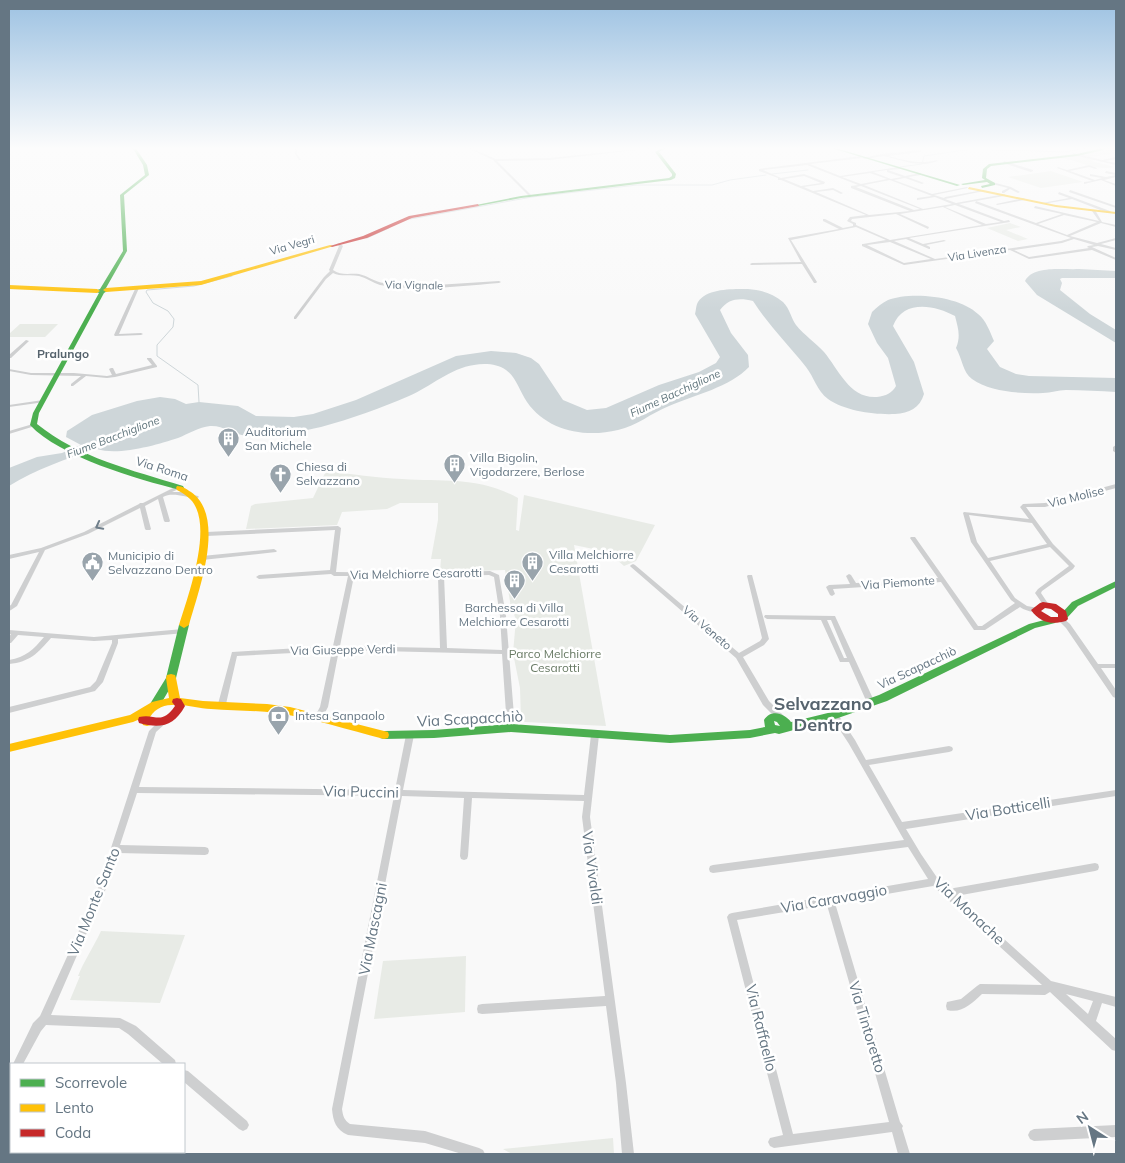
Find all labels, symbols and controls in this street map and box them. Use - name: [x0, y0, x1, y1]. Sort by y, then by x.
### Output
- street label: Via Vegri: [268, 232, 316, 258]
- street label: Via Livenza: [947, 241, 1007, 265]
- street label: Via Vignale: [385, 277, 443, 293]
- district label: Pralungo: [37, 346, 89, 361]
- water label: Fiume Bacchiglione: [628, 366, 722, 420]
- water label: Fiume Bacchiglione: [65, 413, 161, 461]
- place label: Auditorium San Michele: [245, 424, 312, 453]
- building icon: Auditorium San Michele: [217, 427, 241, 458]
- place label: Villa Bigolin, Vigodarzere, Berlose: [470, 450, 585, 479]
- street label: Via Roma: [134, 453, 190, 484]
- building icon: Villa Bigolin, Vigodarzere, Berlose: [442, 453, 466, 484]
- place label: Chiesa di Selvazzano: [296, 459, 360, 488]
- church icon: Chiesa di Selvazzano: [268, 462, 292, 493]
- street label: Via Molise: [1046, 482, 1105, 511]
- one-way arrow: [95, 520, 104, 530]
- place label: Villa Melchiorre Cesarotti: [549, 547, 634, 576]
- place label: Municipio di Selvazzano Dentro: [108, 548, 213, 577]
- building icon: Villa Melchiorre Cesarotti: [521, 550, 545, 581]
- public building icon: Municipio di Selvazzano Dentro: [80, 551, 104, 582]
- street label: Via Melchiorre Cesarotti: [350, 565, 482, 582]
- building icon: Barchessa di Villa Melchiorre Cesarotti: [502, 569, 526, 600]
- street label: Via Piemonte: [861, 572, 935, 593]
- place label: Barchessa di Villa Melchiorre Cesarotti: [459, 600, 569, 629]
- street label: Via Veneto: [680, 602, 735, 653]
- street label: Via Giuseppe Verdi: [290, 641, 396, 658]
- street label: Via Scapacchiò: [875, 643, 959, 692]
- park label: Parco Melchiorre Cesarotti: [509, 646, 601, 675]
- district label: Selvazzano Dentro: [774, 692, 872, 736]
- bank icon: Intesa Sanpaolo: [267, 704, 291, 735]
- street label: Via Scapacchiò: [416, 706, 524, 731]
- place label: Intesa Sanpaolo: [295, 708, 385, 723]
- street label: Via Puccini: [323, 781, 399, 802]
- street label: Via Botticelli: [964, 792, 1052, 825]
- street label: Via Vivaldi: [578, 830, 607, 906]
- street label: Via Monte Santo: [63, 845, 124, 959]
- street label: Via Monache: [930, 873, 1009, 948]
- street label: Via Caravaggio: [779, 880, 888, 917]
- street label: Via Mascagni: [354, 881, 391, 977]
- street label: Via Tintoretto: [845, 979, 890, 1075]
- street label: Via Raffaello: [742, 982, 781, 1073]
- legend: [10, 1063, 185, 1153]
- text: Scorrevole: [55, 1073, 127, 1092]
- text: Lento: [55, 1098, 94, 1117]
- north arrow: [1065, 1103, 1115, 1153]
- text: N: [1073, 1107, 1092, 1128]
- text: Coda: [55, 1123, 91, 1142]

